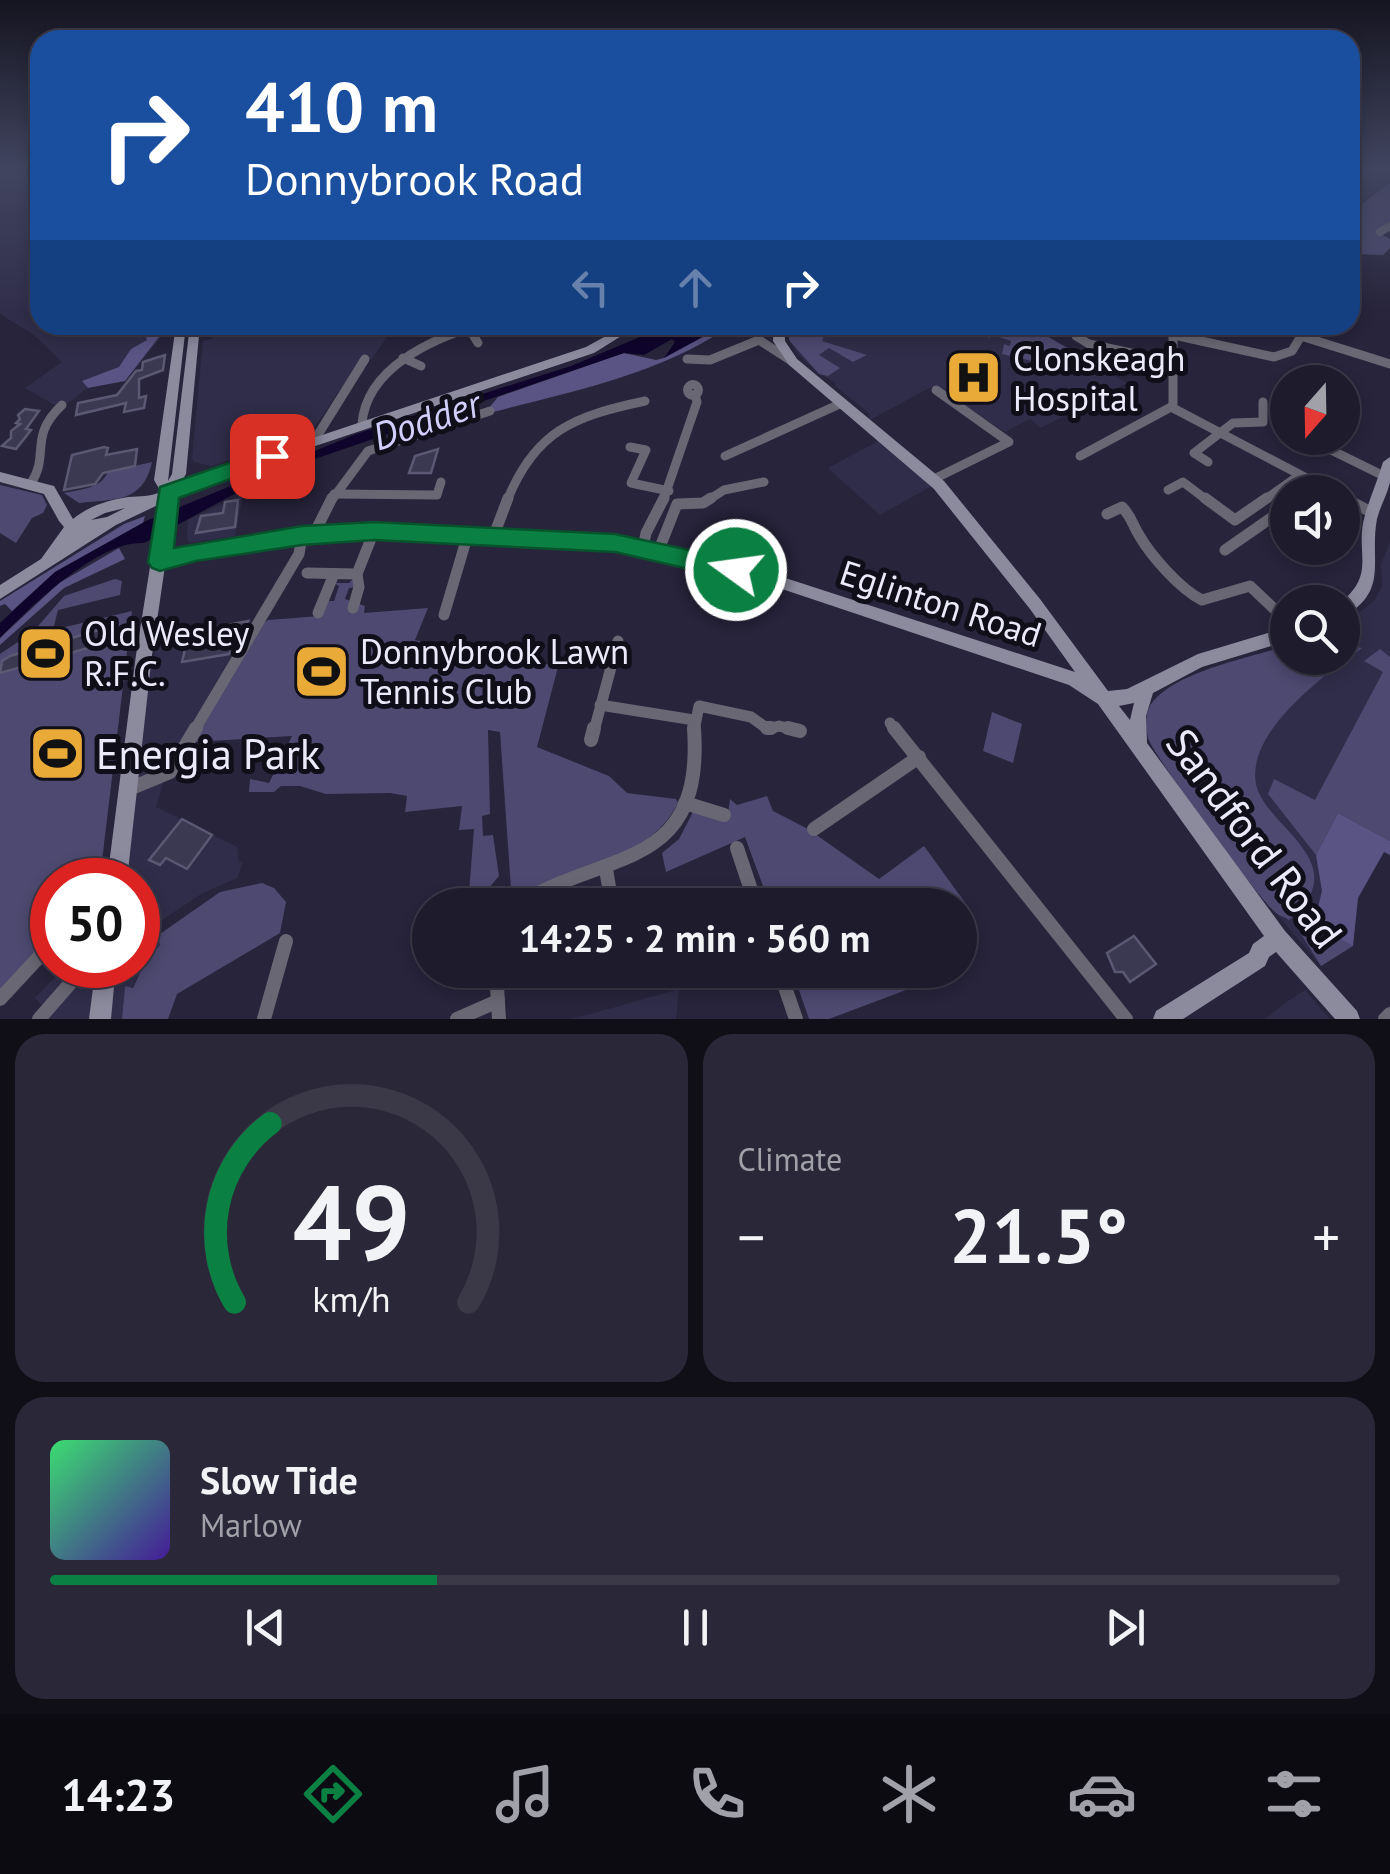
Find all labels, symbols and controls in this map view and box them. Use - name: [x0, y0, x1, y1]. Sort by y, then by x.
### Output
- text: 410 m: [245, 61, 438, 151]
- icon: right: [80, 70, 210, 200]
- text: Donnybrook Road: [245, 149, 584, 207]
- icon: left: [563, 260, 618, 315]
- icon: ahead: [668, 260, 723, 315]
- icon: right: [773, 260, 828, 315]
- place label: Clonskeagh Hospital: [1013, 335, 1185, 421]
- hospital icon: Clonskeagh Hospital: [944, 348, 1004, 408]
- north arrow: [1270, 365, 1360, 455]
- map controls: [1270, 365, 1360, 675]
- water label: Dodder: [365, 377, 489, 460]
- pin: [230, 414, 315, 499]
- icon: arrive: [245, 429, 300, 484]
- button: sound: [1270, 475, 1360, 565]
- position arrow: [684, 518, 788, 622]
- street label: Eglinton Road: [834, 549, 1048, 657]
- button: search: [1270, 585, 1360, 675]
- place label: Old Wesley R.F.C.: [84, 610, 249, 696]
- sports icon: Old Wesley R.F.C.: [15, 623, 75, 683]
- place label: Donnybrook Lawn Tennis Club: [360, 628, 629, 714]
- sports icon: Donnybrook Lawn Tennis Club: [291, 641, 351, 701]
- street label: Sandford Road: [1154, 717, 1356, 959]
- sports icon: Energia Park: [27, 723, 87, 783]
- place label: Energia Park: [96, 726, 320, 781]
- speed limit sign: 50: [30, 858, 160, 988]
- text: 14:25 · 2 min · 560 m: [519, 913, 870, 962]
- text: Climate: [738, 1138, 842, 1180]
- text: 49: [292, 1154, 410, 1289]
- text: 21.5°: [949, 1187, 1128, 1284]
- text: −: [738, 1201, 765, 1272]
- text: +: [1312, 1201, 1340, 1272]
- text: km/h: [312, 1276, 390, 1322]
- text: Slow Tide: [200, 1455, 358, 1504]
- text: Marlow: [200, 1504, 302, 1546]
- icon: previous: [238, 1600, 293, 1655]
- icon: pause: [668, 1600, 723, 1655]
- icon: next: [1098, 1600, 1153, 1655]
- icon: directions: [298, 1759, 368, 1829]
- icon: music: [490, 1759, 560, 1829]
- icon: phone: [682, 1759, 752, 1829]
- icon: climate: [874, 1759, 944, 1829]
- icon: car: [1067, 1759, 1137, 1829]
- icon: filters: [1259, 1759, 1329, 1829]
- text: 14:23: [61, 1765, 175, 1823]

